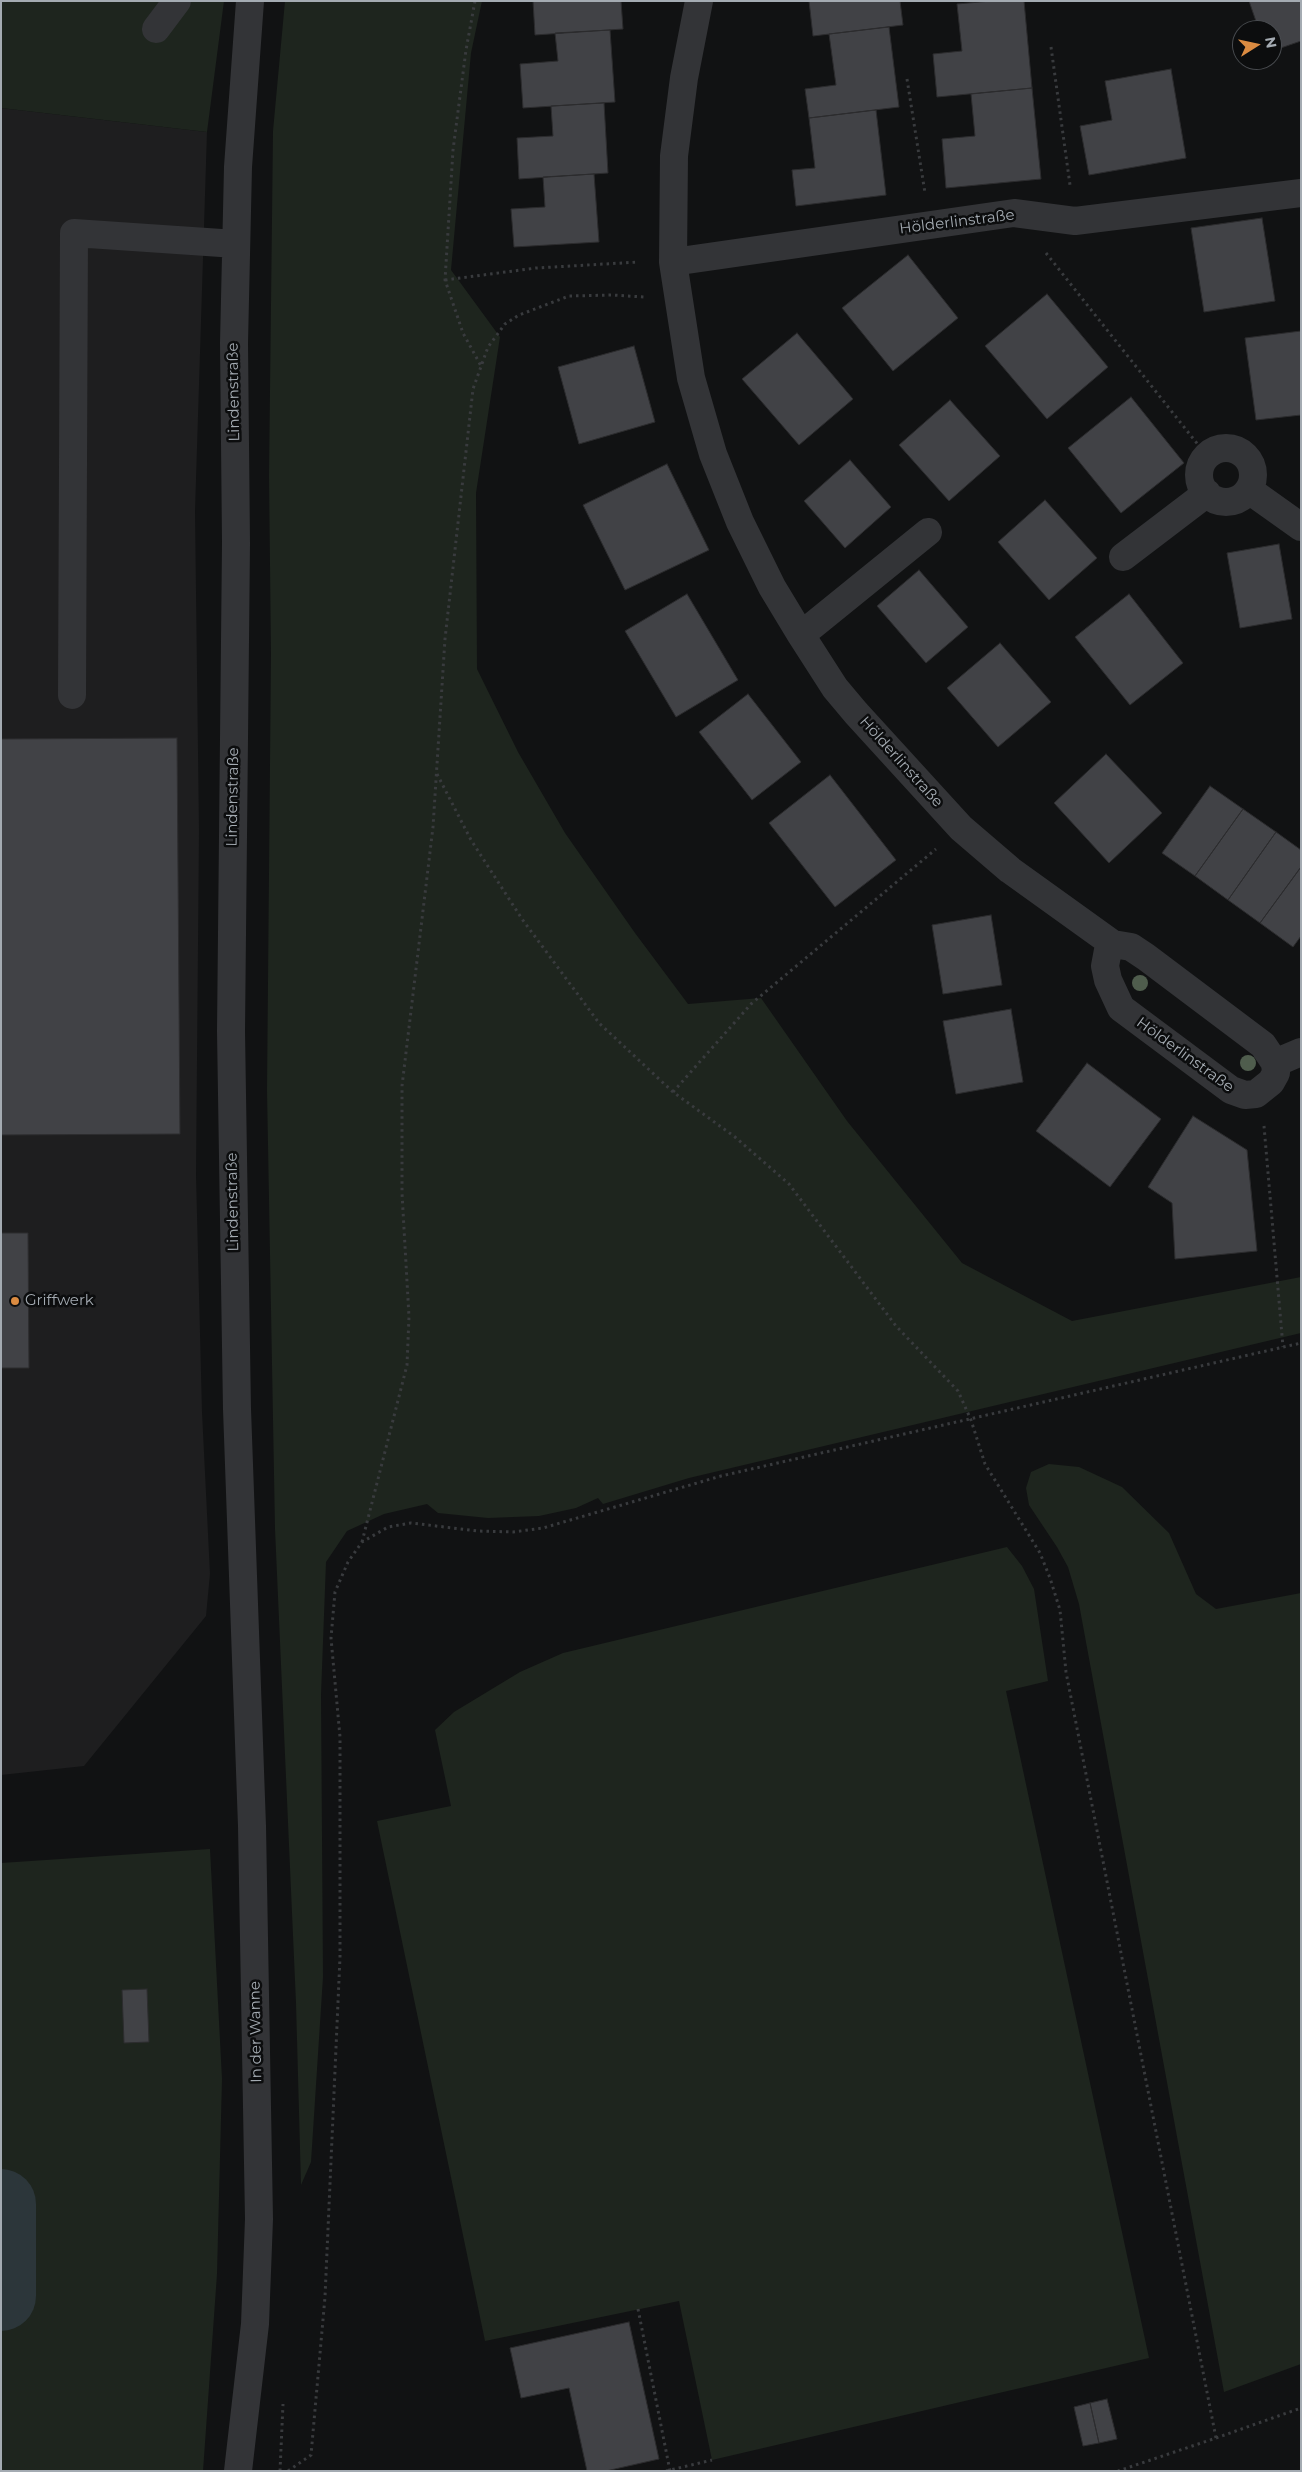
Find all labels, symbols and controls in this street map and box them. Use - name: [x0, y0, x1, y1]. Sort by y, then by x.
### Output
- north arrow: [1232, 20, 1282, 70]
- text: N: [1261, 35, 1281, 50]
- street label: Hölderlinstraße: [898, 206, 1016, 238]
- street label: Lindenstraße: [224, 342, 244, 442]
- street label: Hölderlinstraße: [856, 713, 946, 811]
- street label: Lindenstraße: [223, 747, 243, 847]
- street label: Hölderlinstraße: [1133, 1014, 1237, 1096]
- street label: Lindenstraße: [223, 1152, 243, 1252]
- place label: Griffwerk: [25, 1292, 94, 1310]
- marker: Griffwerk: [9, 1295, 21, 1307]
- street label: In der Wanne: [246, 1981, 266, 2083]

